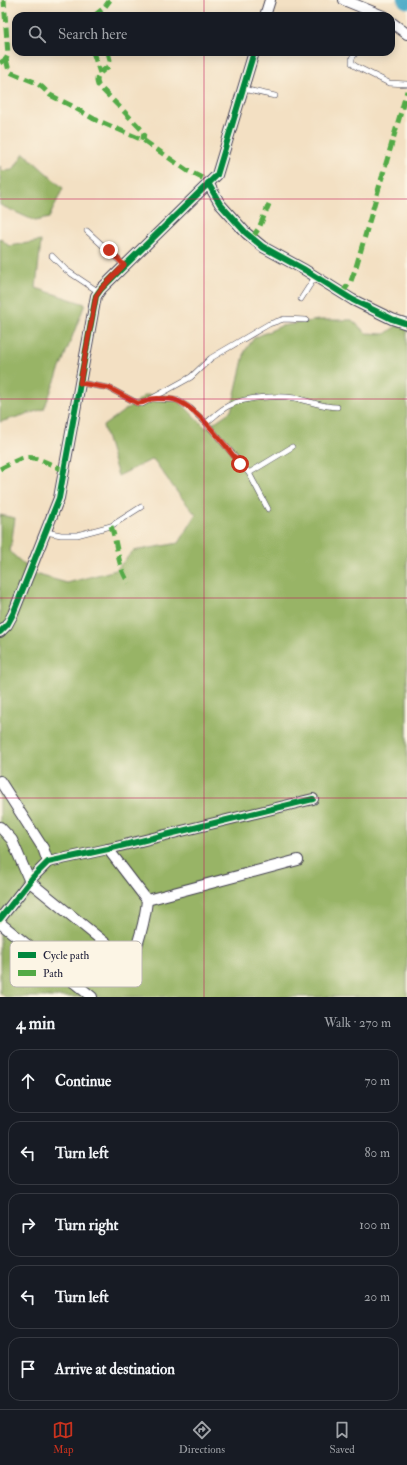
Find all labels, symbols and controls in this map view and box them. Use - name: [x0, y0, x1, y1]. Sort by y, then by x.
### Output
- search box: [12, 12, 395, 56]
- icon: search: [26, 23, 48, 45]
- text: Search here: [58, 25, 127, 44]
- route end: [100, 241, 118, 259]
- route start: [231, 455, 249, 473]
- legend: [10, 941, 142, 987]
- text: Cycle path: [43, 949, 89, 963]
- text: Path: [43, 967, 63, 980]
- text: 4 min: [16, 1013, 55, 1034]
- text: Walk · 270 m: [324, 1015, 391, 1031]
- icon: ahead: [17, 1070, 39, 1092]
- text: Continue: [55, 1072, 111, 1091]
- text: 70 m: [365, 1073, 390, 1089]
- icon: left: [17, 1142, 39, 1164]
- text: Turn left: [55, 1144, 109, 1163]
- text: 80 m: [364, 1145, 390, 1161]
- icon: right: [17, 1214, 39, 1236]
- text: Turn right: [55, 1216, 118, 1235]
- text: 100 m: [359, 1217, 390, 1233]
- icon: left: [17, 1286, 39, 1308]
- text: Turn left: [55, 1288, 109, 1307]
- text: 20 m: [364, 1289, 390, 1305]
- icon: arrive: [17, 1358, 39, 1380]
- text: Arrive at destination: [55, 1360, 175, 1379]
- tab: Map: [52, 1419, 74, 1456]
- tab: Directions: [179, 1419, 225, 1456]
- tab: Saved: [330, 1419, 355, 1456]

